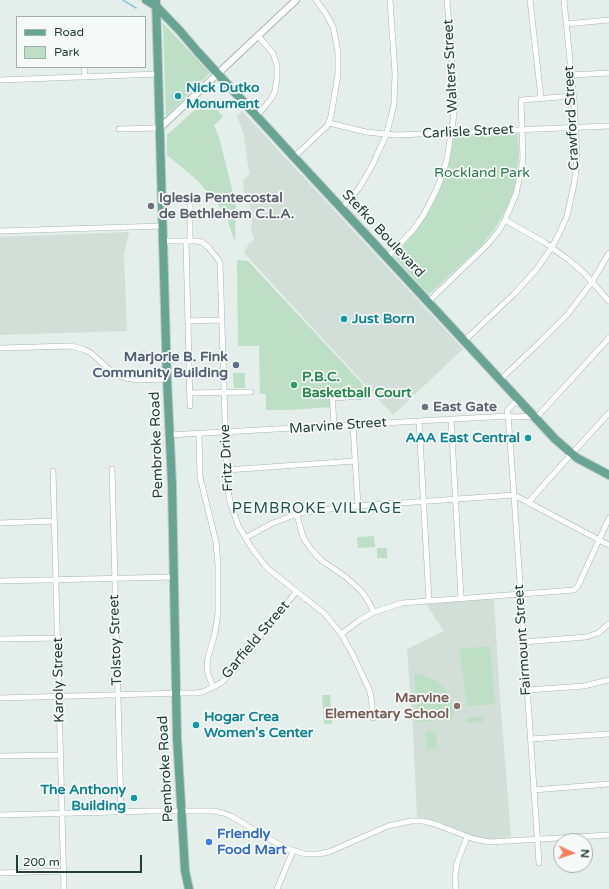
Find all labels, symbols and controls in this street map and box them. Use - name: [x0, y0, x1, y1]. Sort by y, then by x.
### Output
- legend: [16, 16, 146, 68]
- street label: Walters Street: [440, 19, 462, 113]
- text: Road: [54, 25, 84, 39]
- text: Park: [54, 45, 80, 59]
- street label: Crawford Street: [561, 65, 583, 171]
- place label: Nick Dutko Monument: [186, 80, 260, 112]
- marker: Nick Dutko Monument: [173, 91, 183, 101]
- street label: Carlisle Street: [422, 121, 514, 143]
- park label: Rockland Park: [434, 165, 530, 181]
- street label: Stefko Boulevard: [338, 187, 428, 281]
- place label: Iglesia Pentecostal de Bethlehem C.L.A.: [159, 190, 294, 222]
- marker: Iglesia Pentecostal de Bethlehem C.L.A.: [146, 201, 156, 211]
- place label: Just Born: [352, 311, 415, 327]
- marker: Just Born: [339, 314, 349, 324]
- place label: Marjorie B. Fink Community Building: [93, 349, 228, 382]
- marker: Marjorie B. Fink Community Building: [231, 360, 241, 370]
- place label: P.B.C. Basketball Court: [302, 369, 412, 402]
- marker: P.B.C. Basketball Court: [289, 380, 299, 390]
- street label: Pembroke Road: [147, 391, 167, 499]
- place label: East Gate: [433, 399, 497, 415]
- marker: East Gate: [420, 402, 430, 412]
- street label: Marvine Street: [289, 414, 387, 438]
- street label: Fritz Drive: [217, 424, 237, 492]
- place label: AAA East Central: [405, 430, 520, 446]
- marker: AAA East Central: [523, 433, 533, 443]
- district label: PEMBROKE VILLAGE: [232, 500, 402, 518]
- street label: Fairmount Street: [511, 584, 535, 696]
- street label: Tolstoy Street: [106, 594, 126, 686]
- street label: Garfield Street: [219, 598, 293, 682]
- street label: Karoly Street: [50, 637, 68, 723]
- place label: Marvine Elementary School: [325, 690, 449, 722]
- marker: Marvine Elementary School: [452, 701, 462, 711]
- place label: Hogar Crea Women's Center: [204, 709, 313, 742]
- street label: Pembroke Road: [155, 715, 177, 823]
- marker: Hogar Crea Women's Center: [191, 720, 201, 730]
- place label: The Anthony Building: [40, 782, 126, 814]
- marker: The Anthony Building: [129, 793, 139, 803]
- place label: Friendly Food Mart: [217, 826, 287, 858]
- north arrow: [553, 833, 593, 873]
- marker: Friendly Food Mart: [204, 837, 214, 847]
- scale bar: [18, 847, 144, 873]
- text: N: [578, 849, 591, 858]
- text: 200 m: [23, 855, 60, 869]

